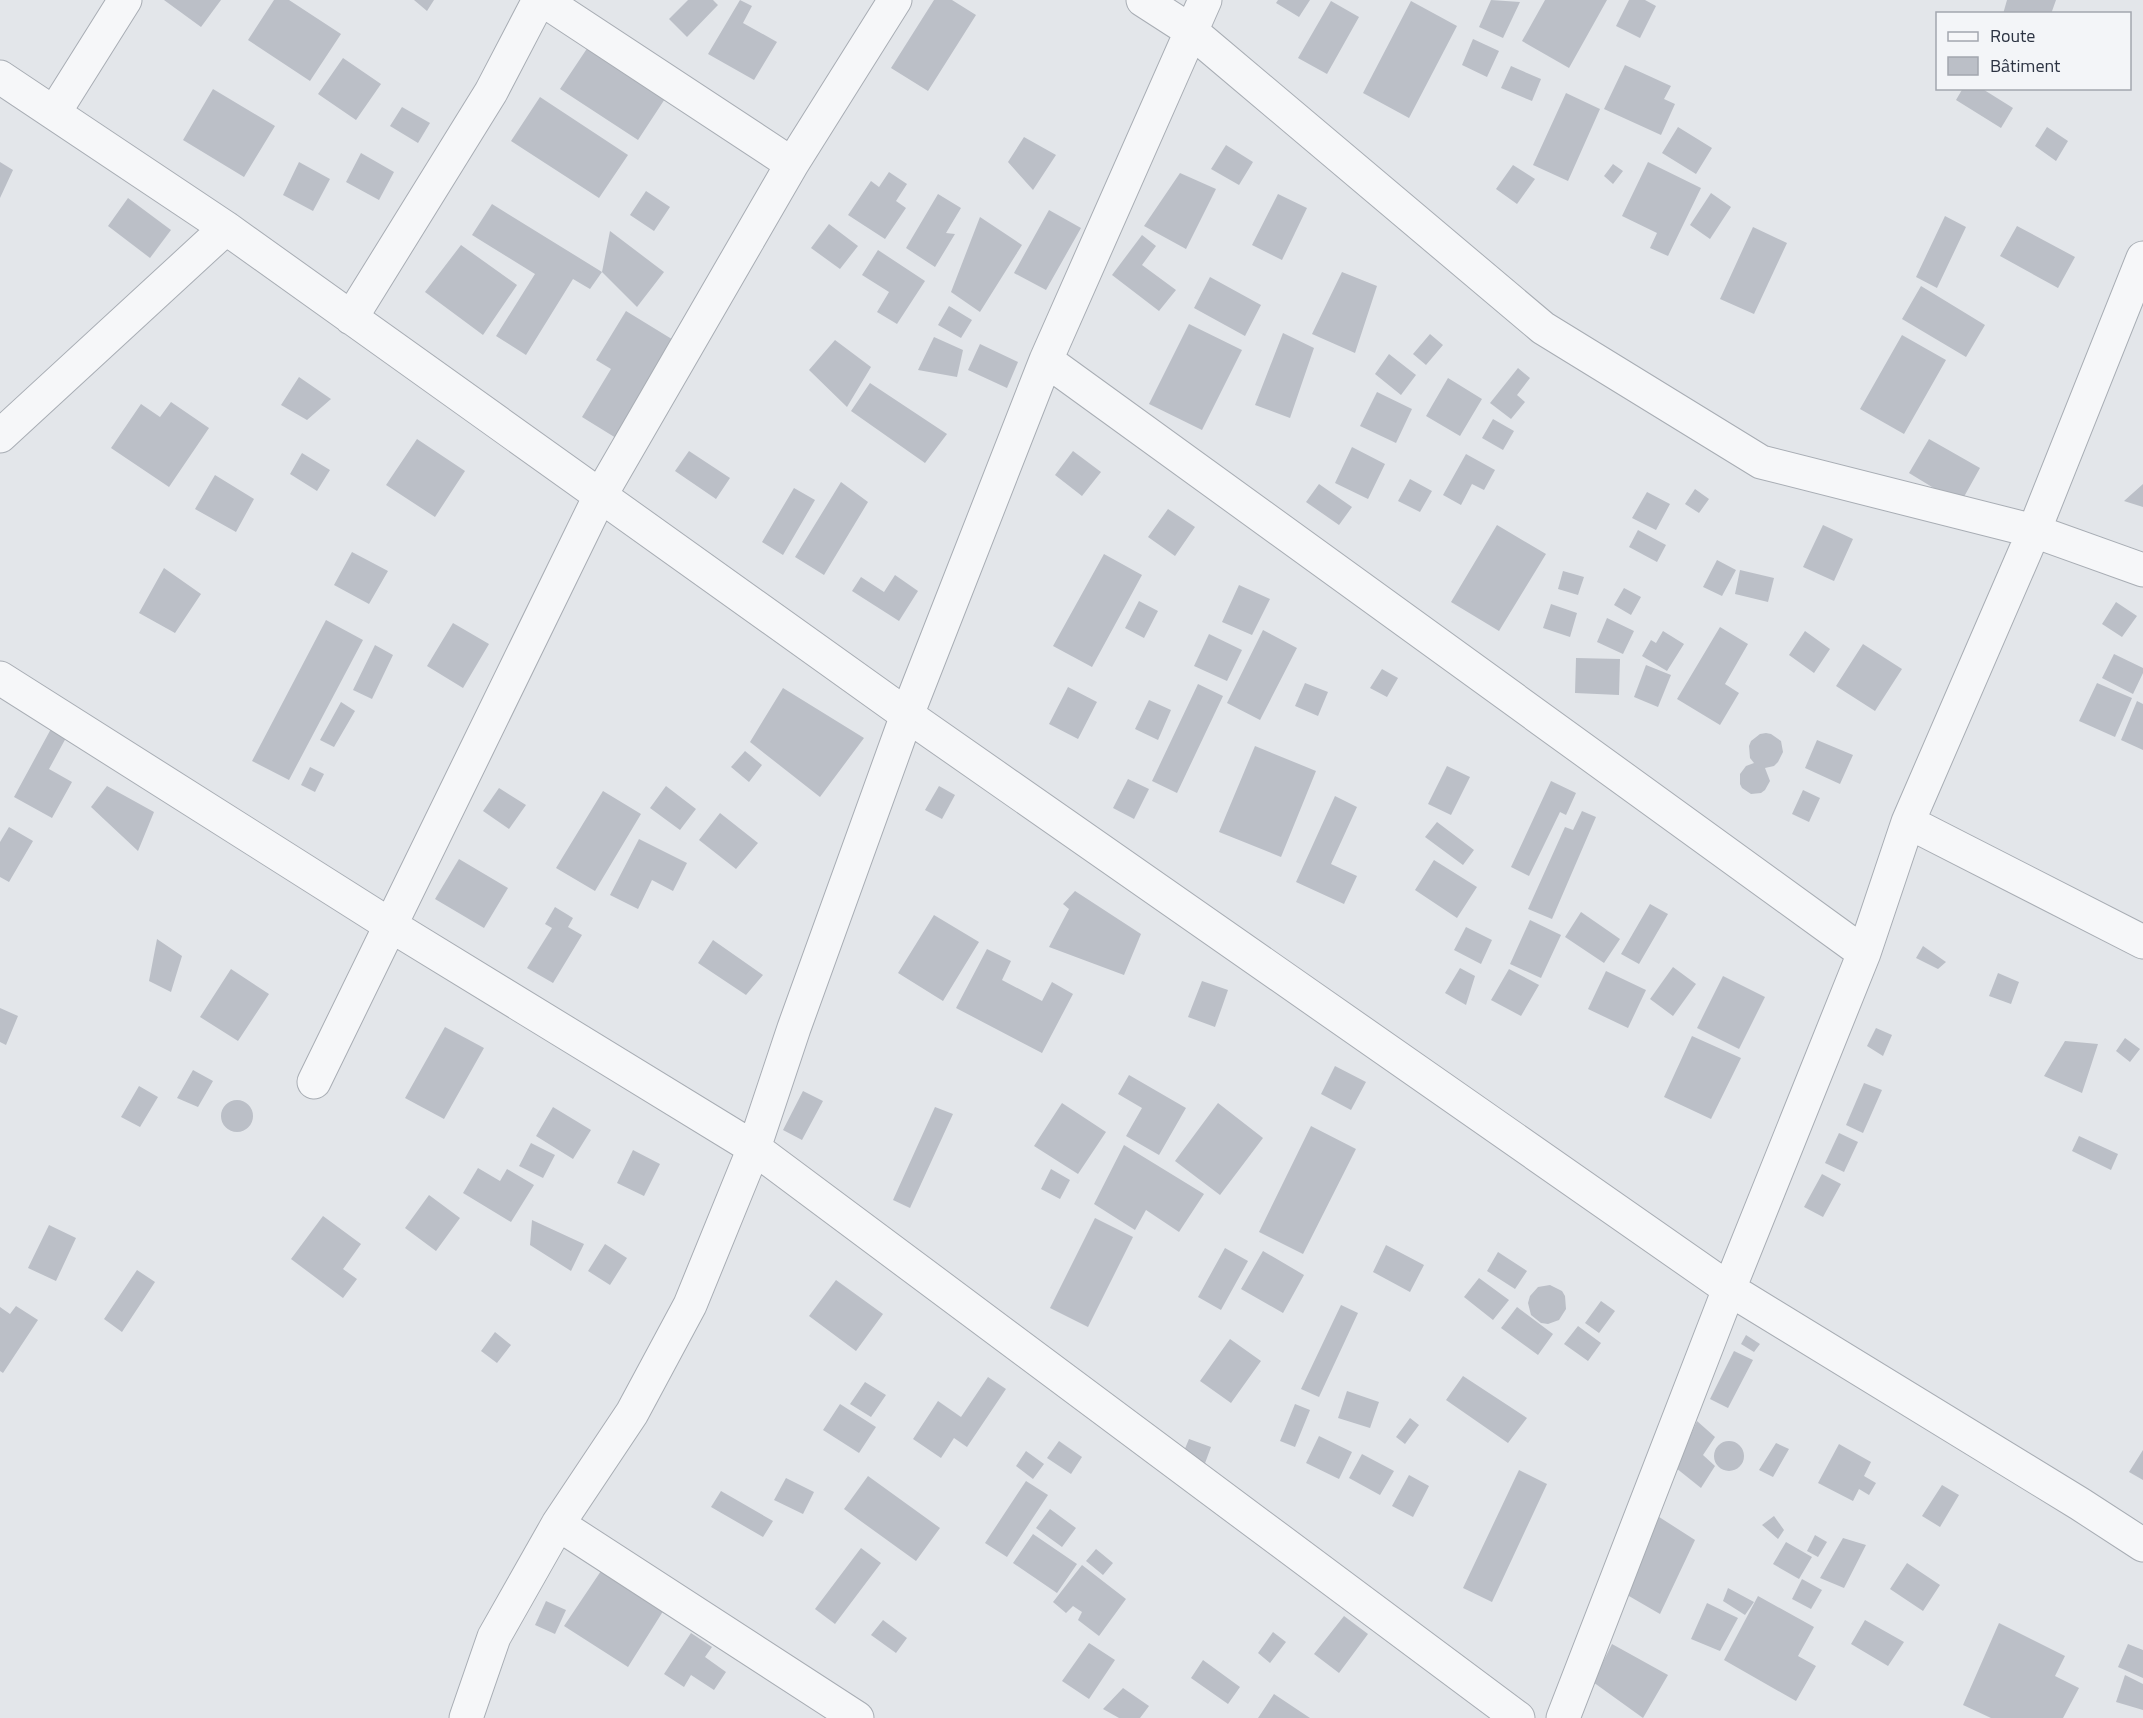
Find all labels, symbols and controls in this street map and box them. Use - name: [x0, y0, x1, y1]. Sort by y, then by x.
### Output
- legend: [1936, 12, 2131, 90]
- text: Route: [1990, 22, 2035, 49]
- text: Bâtiment: [1990, 52, 2061, 79]

